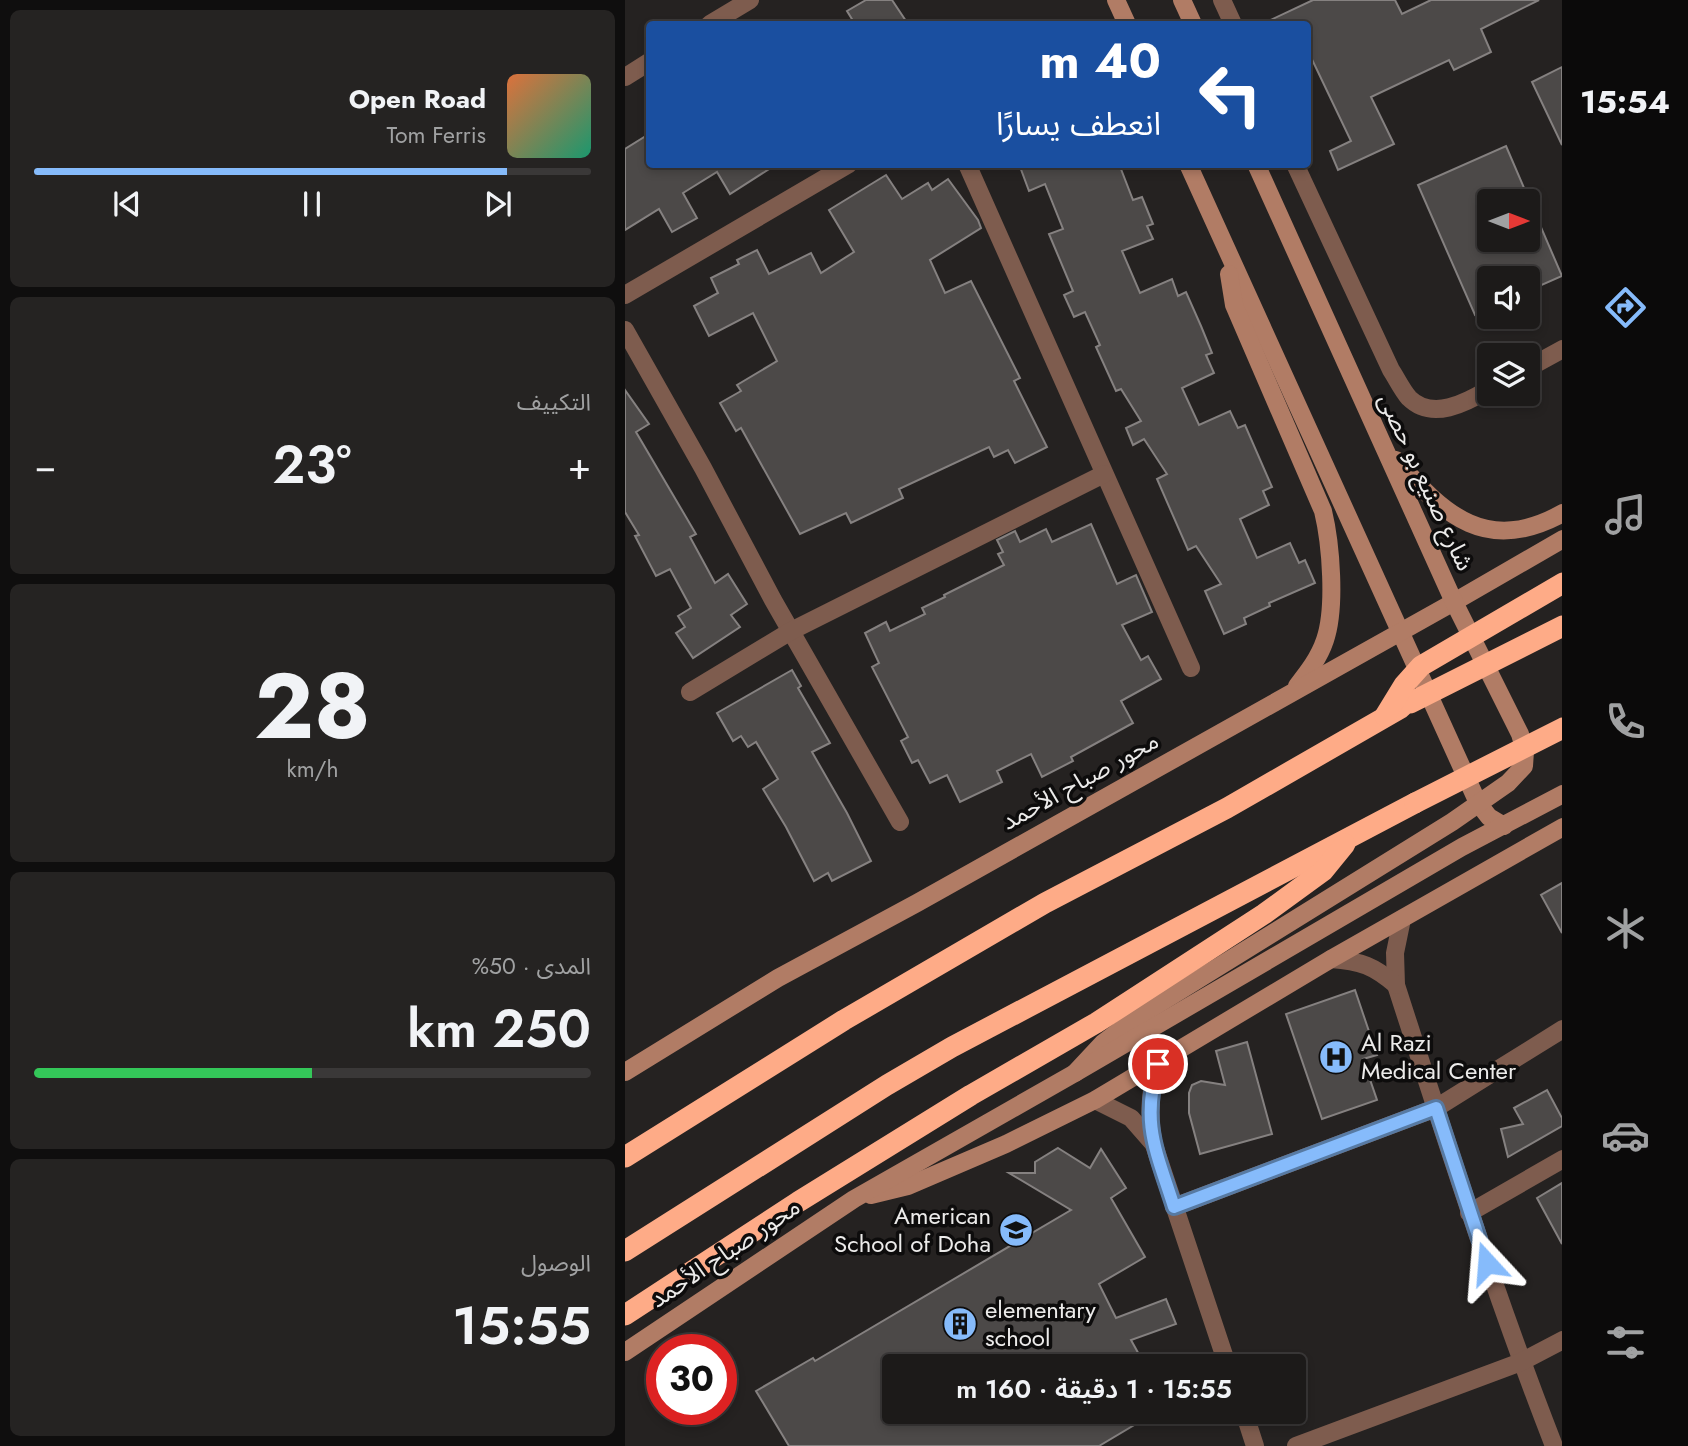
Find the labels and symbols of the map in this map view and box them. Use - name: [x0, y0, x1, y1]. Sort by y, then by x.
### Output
- north arrow: [1477, 189, 1540, 252]
- street label: شارع صنيع بو حصى: [1370, 387, 1483, 576]
- street label: محور صباح الأحمد: [995, 723, 1165, 838]
- place label: Al Razi Medical Center: [1361, 1025, 1517, 1088]
- pin: [1128, 1034, 1188, 1094]
- hospital icon: Al Razi Medical Center: [1317, 1038, 1355, 1076]
- street label: محور صباح الأحمد: [642, 1189, 807, 1316]
- place label: American School of Doha: [834, 1198, 991, 1261]
- school or university icon: American School of Doha: [997, 1211, 1035, 1249]
- position arrow: [1450, 1226, 1524, 1300]
- place label: elementary school: [985, 1292, 1096, 1355]
- building icon: elementary school: [941, 1305, 979, 1343]
- speed limit sign: 30: [646, 1334, 737, 1425]

